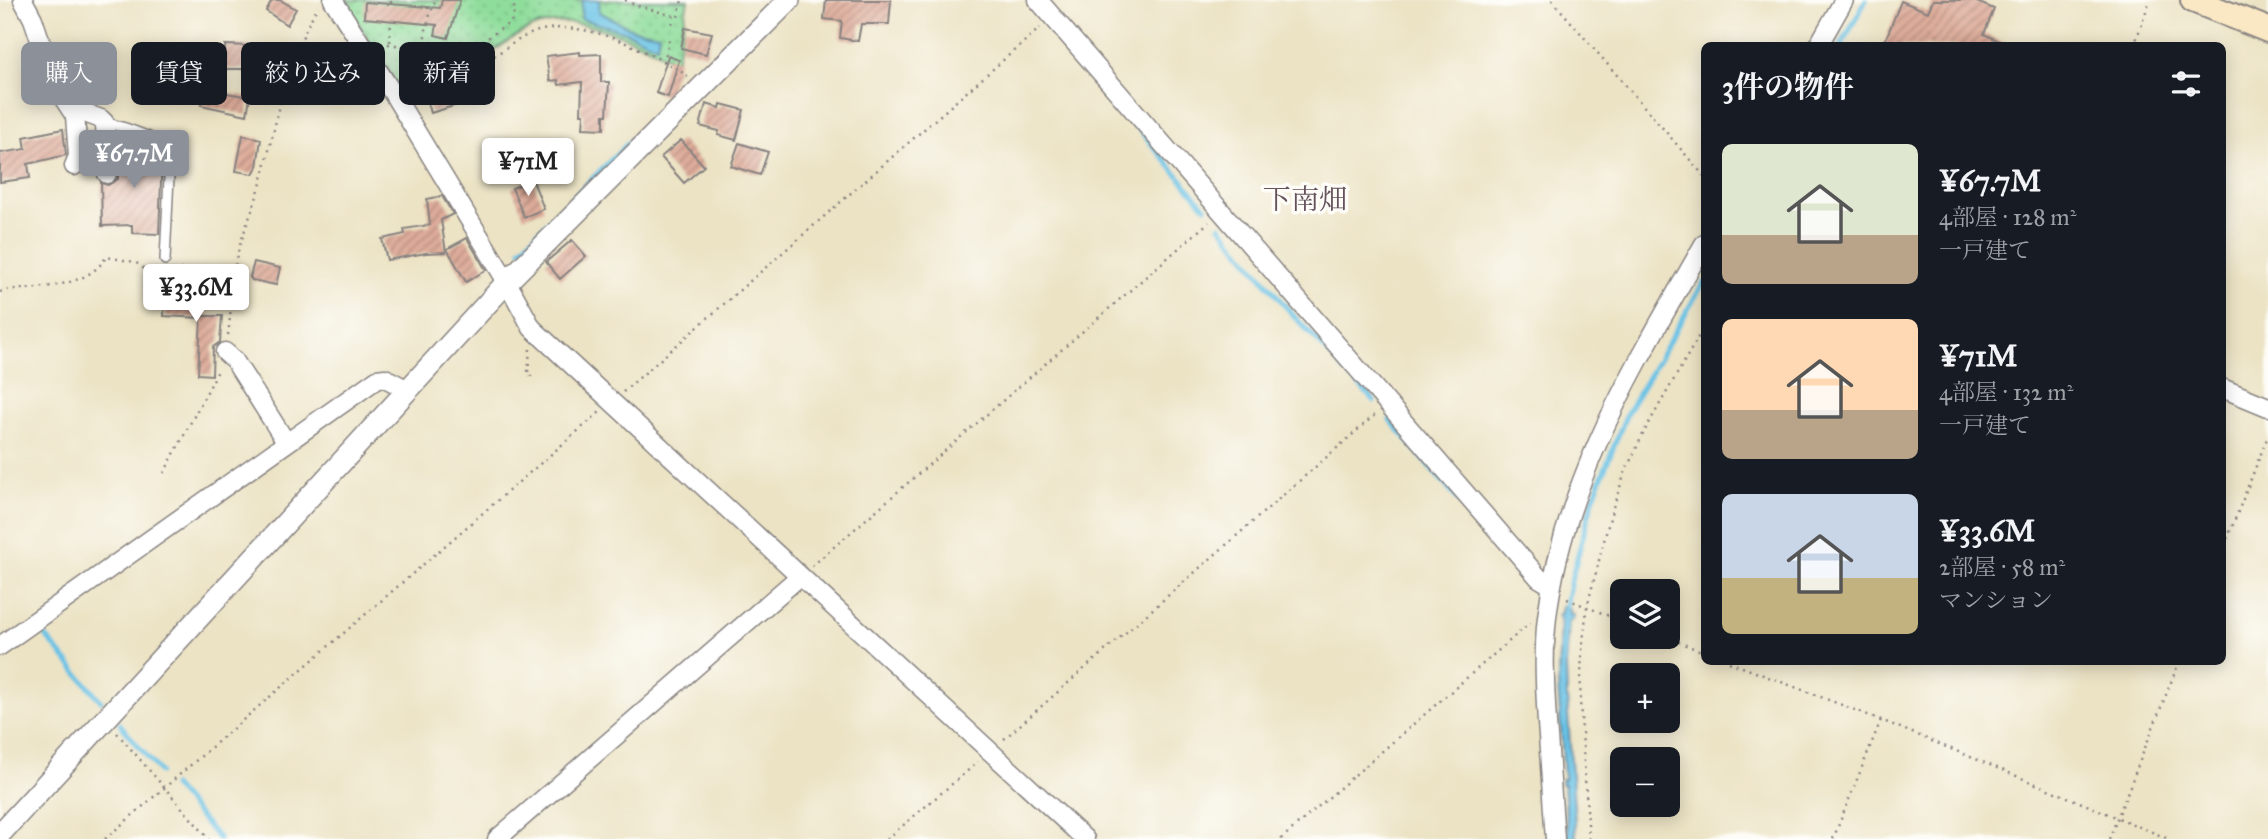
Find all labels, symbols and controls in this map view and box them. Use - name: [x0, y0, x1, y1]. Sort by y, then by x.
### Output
- chip: 購入: [21, 42, 117, 105]
- chip: 賃貸: [131, 42, 227, 105]
- chip: 絞り込み: [241, 42, 385, 105]
- chip: 新着: [399, 42, 495, 105]
- icon: filters: [2167, 65, 2205, 103]
- text: 3件の物件: [1722, 69, 1854, 105]
- pin: ¥67.7M: [77, 130, 191, 190]
- pin: ¥71M: [487, 138, 569, 198]
- text: ¥67.7M: [95, 139, 173, 167]
- text: ¥71M: [498, 147, 558, 175]
- text: ¥67.7M: [1939, 163, 2041, 199]
- icon: home: [1778, 172, 1862, 256]
- district label: 下南畑: [1263, 182, 1347, 217]
- text: 4部屋 · 128 m²: [1939, 203, 2076, 231]
- text: 一戸建て: [1939, 236, 2031, 264]
- pin: ¥33.6M: [139, 264, 253, 324]
- text: ¥33.6M: [159, 273, 233, 301]
- text: ¥71M: [1939, 338, 2018, 374]
- icon: home: [1778, 347, 1862, 431]
- text: 4部屋 · 132 m²: [1939, 378, 2073, 406]
- text: 一戸建て: [1939, 411, 2031, 439]
- text: ¥33.6M: [1939, 513, 2035, 549]
- icon: home: [1778, 522, 1862, 606]
- text: 2部屋 · 58 m²: [1939, 553, 2065, 581]
- map controls: [1610, 579, 1680, 817]
- button: layers: [1610, 579, 1680, 649]
- text: マンション: [1939, 586, 2053, 614]
- button: +: [1610, 663, 1680, 733]
- button: −: [1610, 747, 1680, 817]

